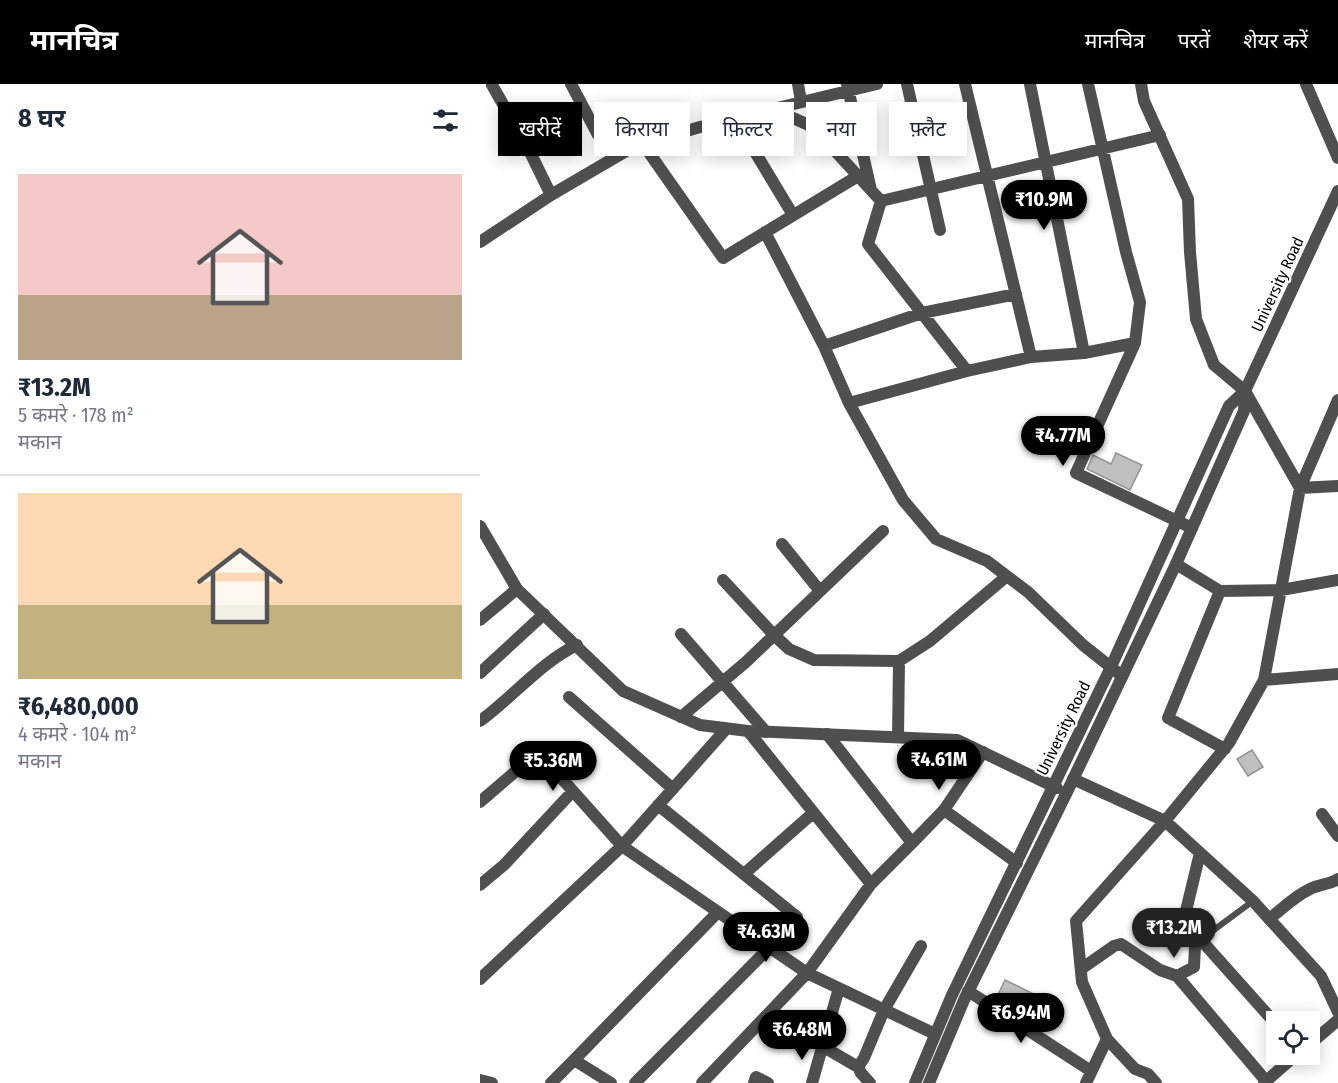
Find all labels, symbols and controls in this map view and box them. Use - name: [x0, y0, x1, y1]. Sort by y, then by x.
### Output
- text: मानचित्र: [30, 24, 118, 57]
- text: मानचित्र: [1085, 28, 1145, 54]
- text: परतें: [1178, 28, 1210, 54]
- text: शेयर करें: [1243, 28, 1308, 54]
- chip: खरीदें: [498, 102, 582, 156]
- chip: किराया: [594, 102, 690, 156]
- chip: फ़िल्टर: [702, 102, 794, 156]
- chip: नया: [806, 102, 877, 156]
- chip: फ़्लैट: [889, 102, 967, 156]
- text: 8 घर: [18, 103, 65, 134]
- icon: filters: [429, 104, 462, 137]
- pin: ₹10.9M: [995, 180, 1093, 231]
- text: ₹10.9M: [1015, 187, 1073, 211]
- icon: home: [186, 213, 294, 321]
- street label: University Road: [1247, 234, 1308, 335]
- text: ₹13.2M: [18, 372, 91, 403]
- text: 5 कमरे · 178 m²: [18, 403, 134, 427]
- pin: ₹4.77M: [1014, 416, 1112, 467]
- text: ₹4.77M: [1035, 423, 1091, 447]
- text: मकान: [18, 430, 62, 454]
- icon: home: [186, 532, 294, 640]
- street label: University Road: [1032, 678, 1094, 778]
- text: ₹6,480,000: [18, 691, 139, 722]
- text: 4 कमरे · 104 m²: [18, 722, 137, 746]
- pin: ₹4.61M: [890, 740, 988, 791]
- pin: ₹5.36M: [504, 741, 602, 792]
- text: ₹4.61M: [911, 747, 967, 771]
- text: ₹5.36M: [524, 748, 582, 772]
- text: मकान: [18, 749, 62, 773]
- pin: ₹13.2M: [1125, 908, 1223, 959]
- pin: ₹4.63M: [717, 912, 815, 963]
- text: ₹13.2M: [1146, 915, 1202, 939]
- text: ₹4.63M: [737, 919, 795, 943]
- pin: ₹6.94M: [972, 993, 1070, 1044]
- text: ₹6.94M: [991, 1000, 1051, 1024]
- pin: ₹6.48M: [753, 1010, 851, 1061]
- map controls: [1266, 1011, 1320, 1065]
- button: locate: [1266, 1011, 1320, 1065]
- text: ₹6.48M: [772, 1017, 832, 1041]

